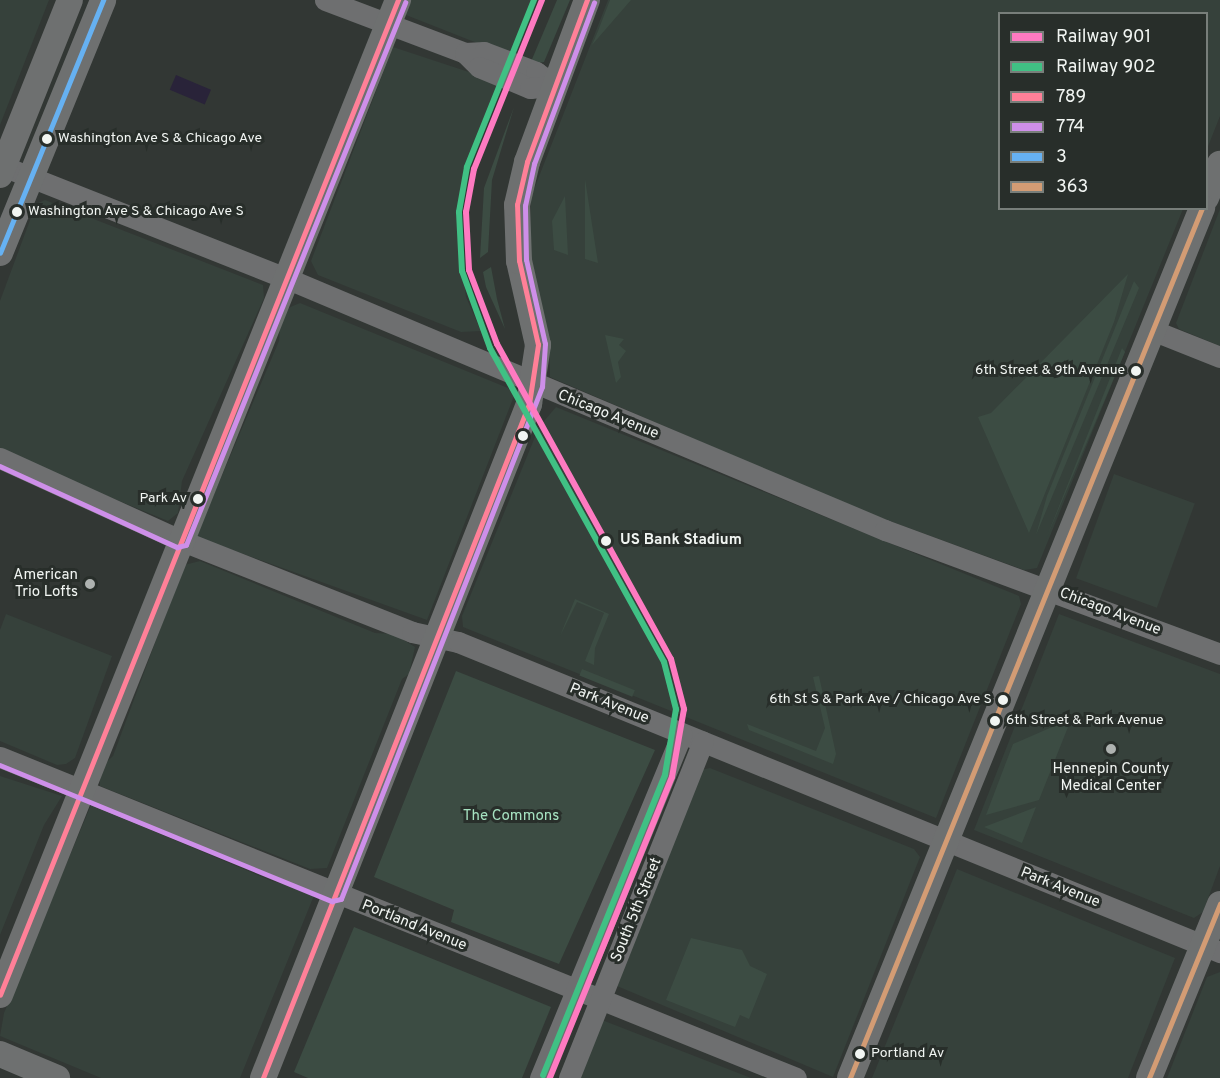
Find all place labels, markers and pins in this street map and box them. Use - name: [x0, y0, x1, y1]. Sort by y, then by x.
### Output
- place label: Washington Ave S & Chicago Ave: [58, 131, 263, 147]
- marker: Washington Ave S & Chicago Ave: [41, 133, 53, 145]
- place label: Washington Ave S & Chicago Ave S: [28, 204, 245, 220]
- marker: Washington Ave S & Chicago Ave S: [11, 206, 23, 218]
- place label: 6th Street & 9th Avenue: [975, 363, 1125, 379]
- marker: 6th Street & 9th Avenue: [1130, 365, 1142, 377]
- unlabelled marker: [517, 430, 529, 442]
- place label: Park Av: [139, 491, 187, 507]
- marker: Park Av: [192, 493, 204, 505]
- marker: US Bank Stadium: [597, 532, 615, 550]
- place label: US Bank Stadium: [620, 532, 742, 550]
- place label: American Trio Lofts: [13, 566, 78, 601]
- marker: American Trio Lofts: [83, 577, 97, 591]
- place label: 6th St S & Park Ave / Chicago Ave S: [768, 692, 992, 708]
- marker: 6th St S & Park Ave / Chicago Ave S: [997, 694, 1009, 706]
- place label: 6th Street & Park Avenue: [1006, 713, 1164, 729]
- marker: 6th Street & Park Avenue: [989, 715, 1001, 727]
- marker: Hennepin County Medical Center: [1102, 740, 1120, 758]
- place label: Hennepin County Medical Center: [1053, 760, 1169, 795]
- place label: Portland Av: [871, 1046, 945, 1062]
- marker: Portland Av: [854, 1048, 866, 1060]

